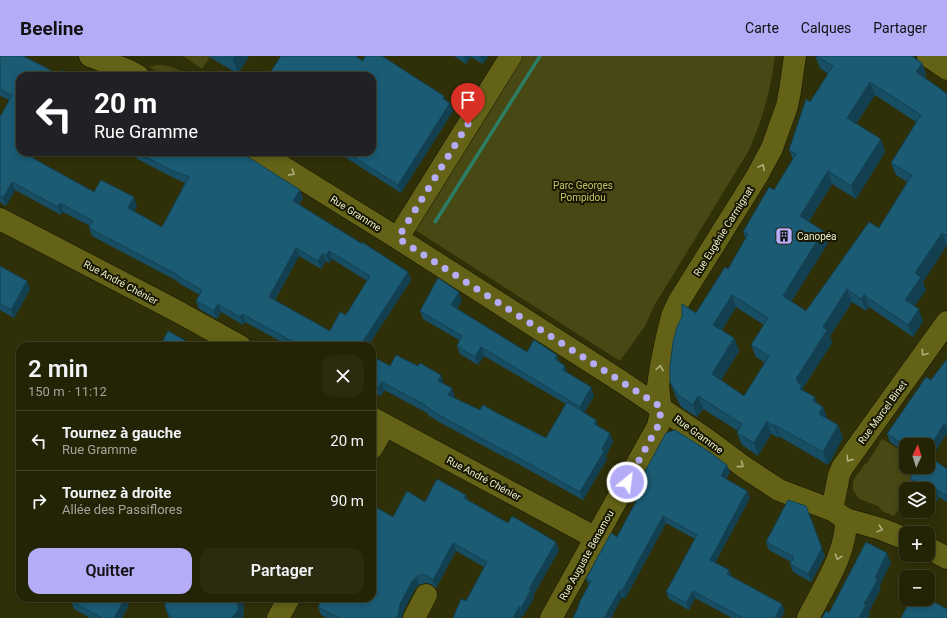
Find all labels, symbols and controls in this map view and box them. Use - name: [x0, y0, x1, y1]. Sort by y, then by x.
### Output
- text: Beeline: [20, 17, 84, 40]
- text: Carte: [745, 20, 779, 36]
- text: Calques: [801, 20, 851, 36]
- text: Partager: [873, 20, 927, 36]
- pin: [451, 83, 485, 124]
- text: 20 m: [94, 87, 157, 120]
- icon: left: [28, 88, 80, 140]
- icon: arrive: [457, 89, 479, 111]
- text: Rue Gramme: [94, 121, 198, 142]
- one-way arrow: [757, 164, 765, 171]
- one-way arrow: [288, 168, 295, 175]
- park label: Parc Georges Pompidou: [553, 180, 613, 203]
- street label: Rue Eugénie Carmignat: [691, 184, 756, 278]
- street label: Rue Gramme: [328, 193, 383, 233]
- building icon: Canopéa: [774, 226, 794, 246]
- place label: Canopéa: [797, 231, 837, 242]
- street label: Rue André Chénier: [82, 258, 160, 307]
- one-way arrow: [922, 349, 929, 356]
- text: 2 min: [28, 355, 88, 383]
- button: close: [322, 355, 364, 397]
- one-way arrow: [656, 365, 664, 371]
- street label: Rue Marcel Binet: [856, 379, 909, 446]
- text: 150 m · 11:12: [28, 384, 107, 399]
- street label: Rue Gramme: [672, 413, 725, 456]
- text: Tournez à gauche: [62, 424, 181, 442]
- icon: left: [28, 430, 50, 452]
- text: 20 m: [330, 432, 364, 450]
- north arrow: [899, 438, 935, 474]
- map controls: [899, 438, 935, 606]
- text: Rue Gramme: [62, 442, 137, 457]
- street label: Rue André Chénier: [445, 454, 523, 503]
- one-way arrow: [846, 455, 854, 462]
- one-way arrow: [737, 460, 744, 468]
- position arrow: [606, 461, 648, 503]
- button: layers: [899, 482, 935, 518]
- text: Tournez à droite: [62, 484, 171, 502]
- icon: right: [28, 490, 50, 512]
- text: 90 m: [330, 492, 364, 510]
- text: Allée des Passiflores: [62, 502, 182, 517]
- street label: Rue Auguste Benamou: [557, 508, 616, 602]
- one-way arrow: [877, 524, 884, 533]
- button: +: [899, 526, 935, 562]
- button: Quitter: [28, 548, 192, 594]
- button: Partager: [200, 548, 364, 594]
- one-way arrow: [835, 553, 843, 560]
- button: −: [899, 570, 935, 606]

